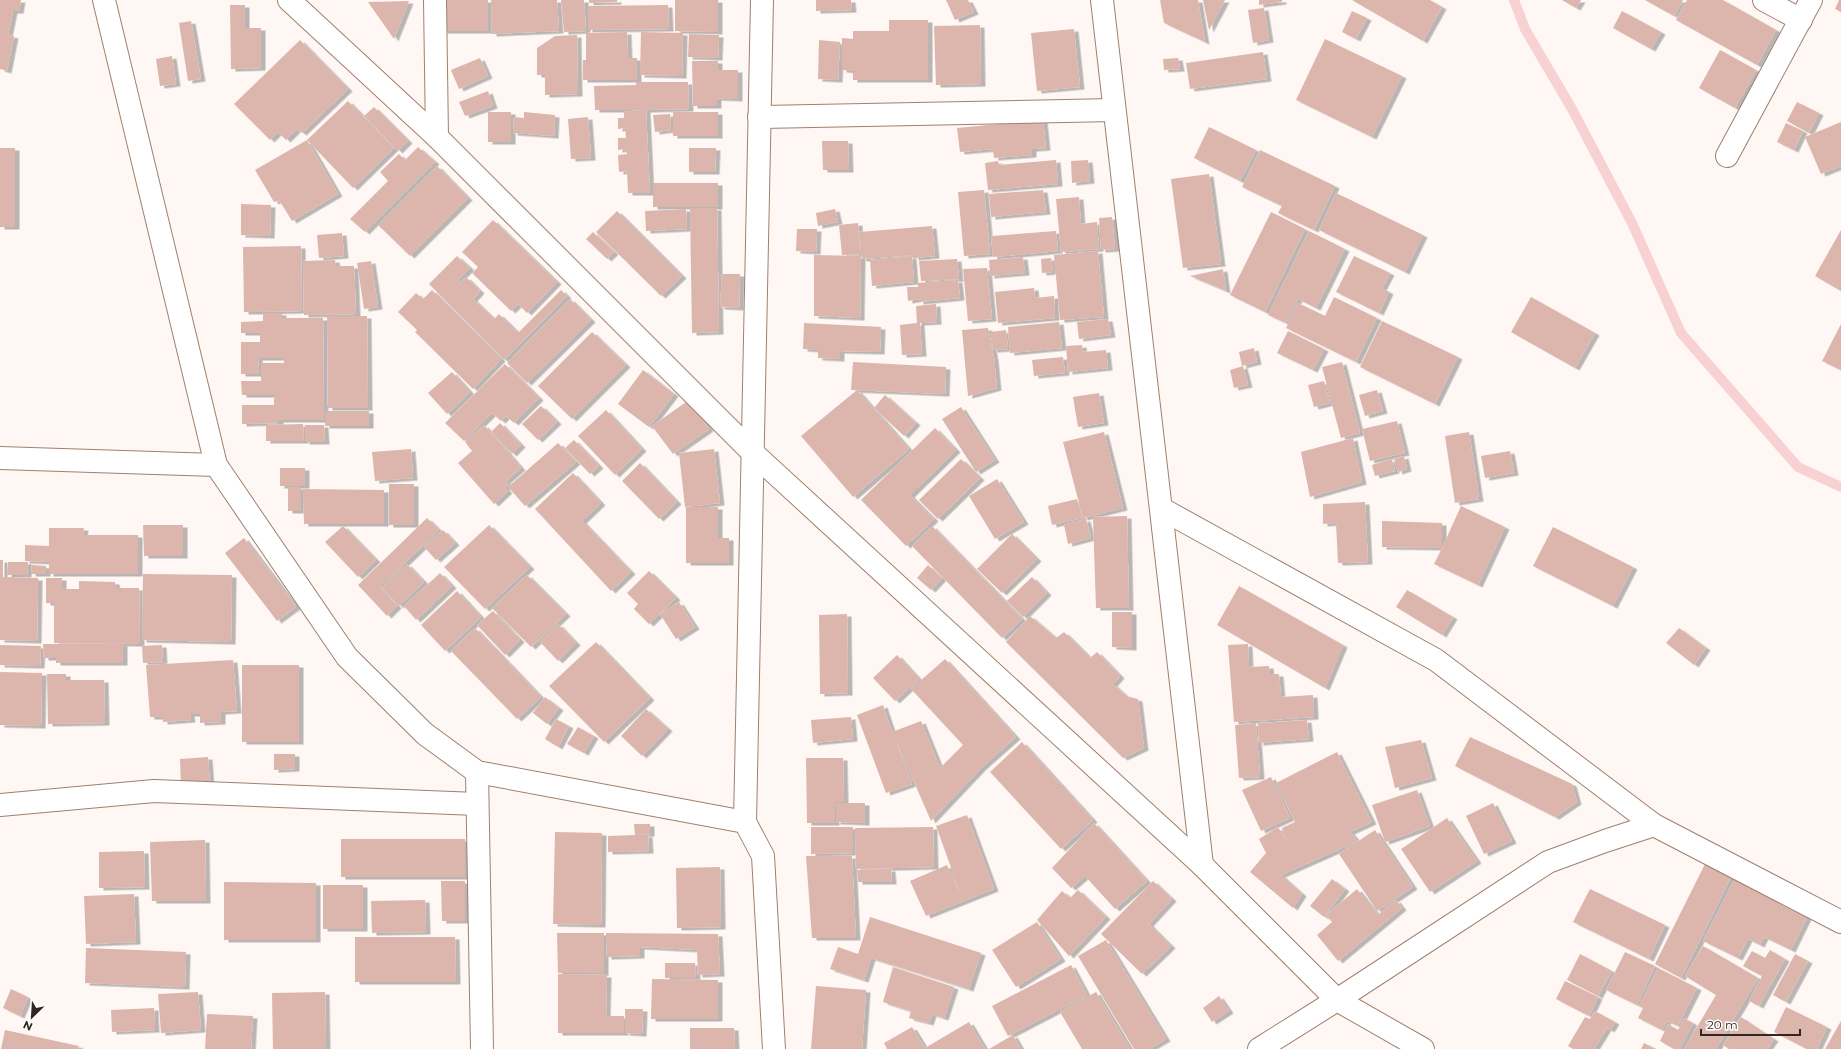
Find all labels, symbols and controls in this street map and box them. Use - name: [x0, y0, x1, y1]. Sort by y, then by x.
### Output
- north arrow: [12, 997, 52, 1037]
- scale bar: [1701, 1011, 1800, 1037]
- text: 20 m: [1707, 1017, 1738, 1032]
- text: N: [21, 1018, 35, 1034]

